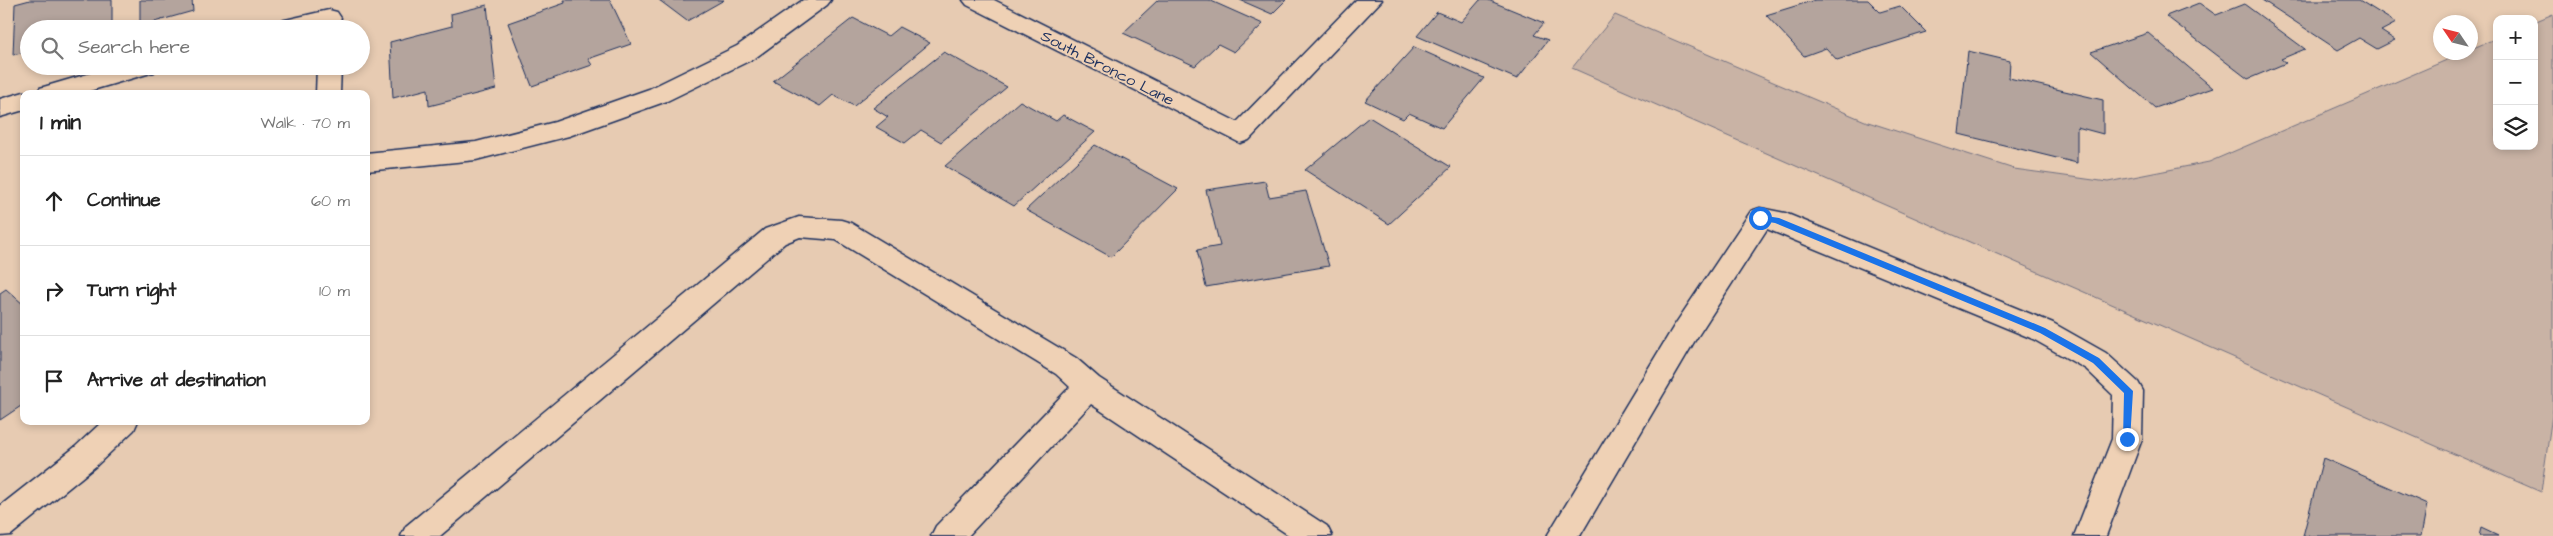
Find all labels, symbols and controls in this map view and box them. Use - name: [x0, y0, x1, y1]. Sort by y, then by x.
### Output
- north arrow: [2433, 15, 2478, 60]
- map controls: [2493, 15, 2538, 150]
- button: +: [2493, 15, 2538, 60]
- search box: [20, 20, 370, 75]
- street label: South Bronco Lane: [1037, 25, 1178, 111]
- icon: search: [38, 34, 66, 62]
- text: Search here: [78, 34, 190, 61]
- button: −: [2493, 60, 2538, 105]
- button: layers: [2493, 105, 2538, 150]
- text: 1 min: [40, 108, 81, 137]
- text: Walk · 70 m: [261, 112, 350, 134]
- icon: ahead: [40, 187, 68, 215]
- text: Continue: [87, 187, 161, 214]
- text: 60 m: [311, 190, 350, 212]
- route start: [1749, 207, 1772, 230]
- icon: right: [40, 277, 68, 305]
- text: Turn right: [87, 277, 176, 304]
- text: 10 m: [319, 280, 350, 302]
- icon: arrive: [40, 367, 68, 395]
- text: Arrive at destination: [87, 367, 266, 394]
- route end: [2116, 428, 2139, 451]

